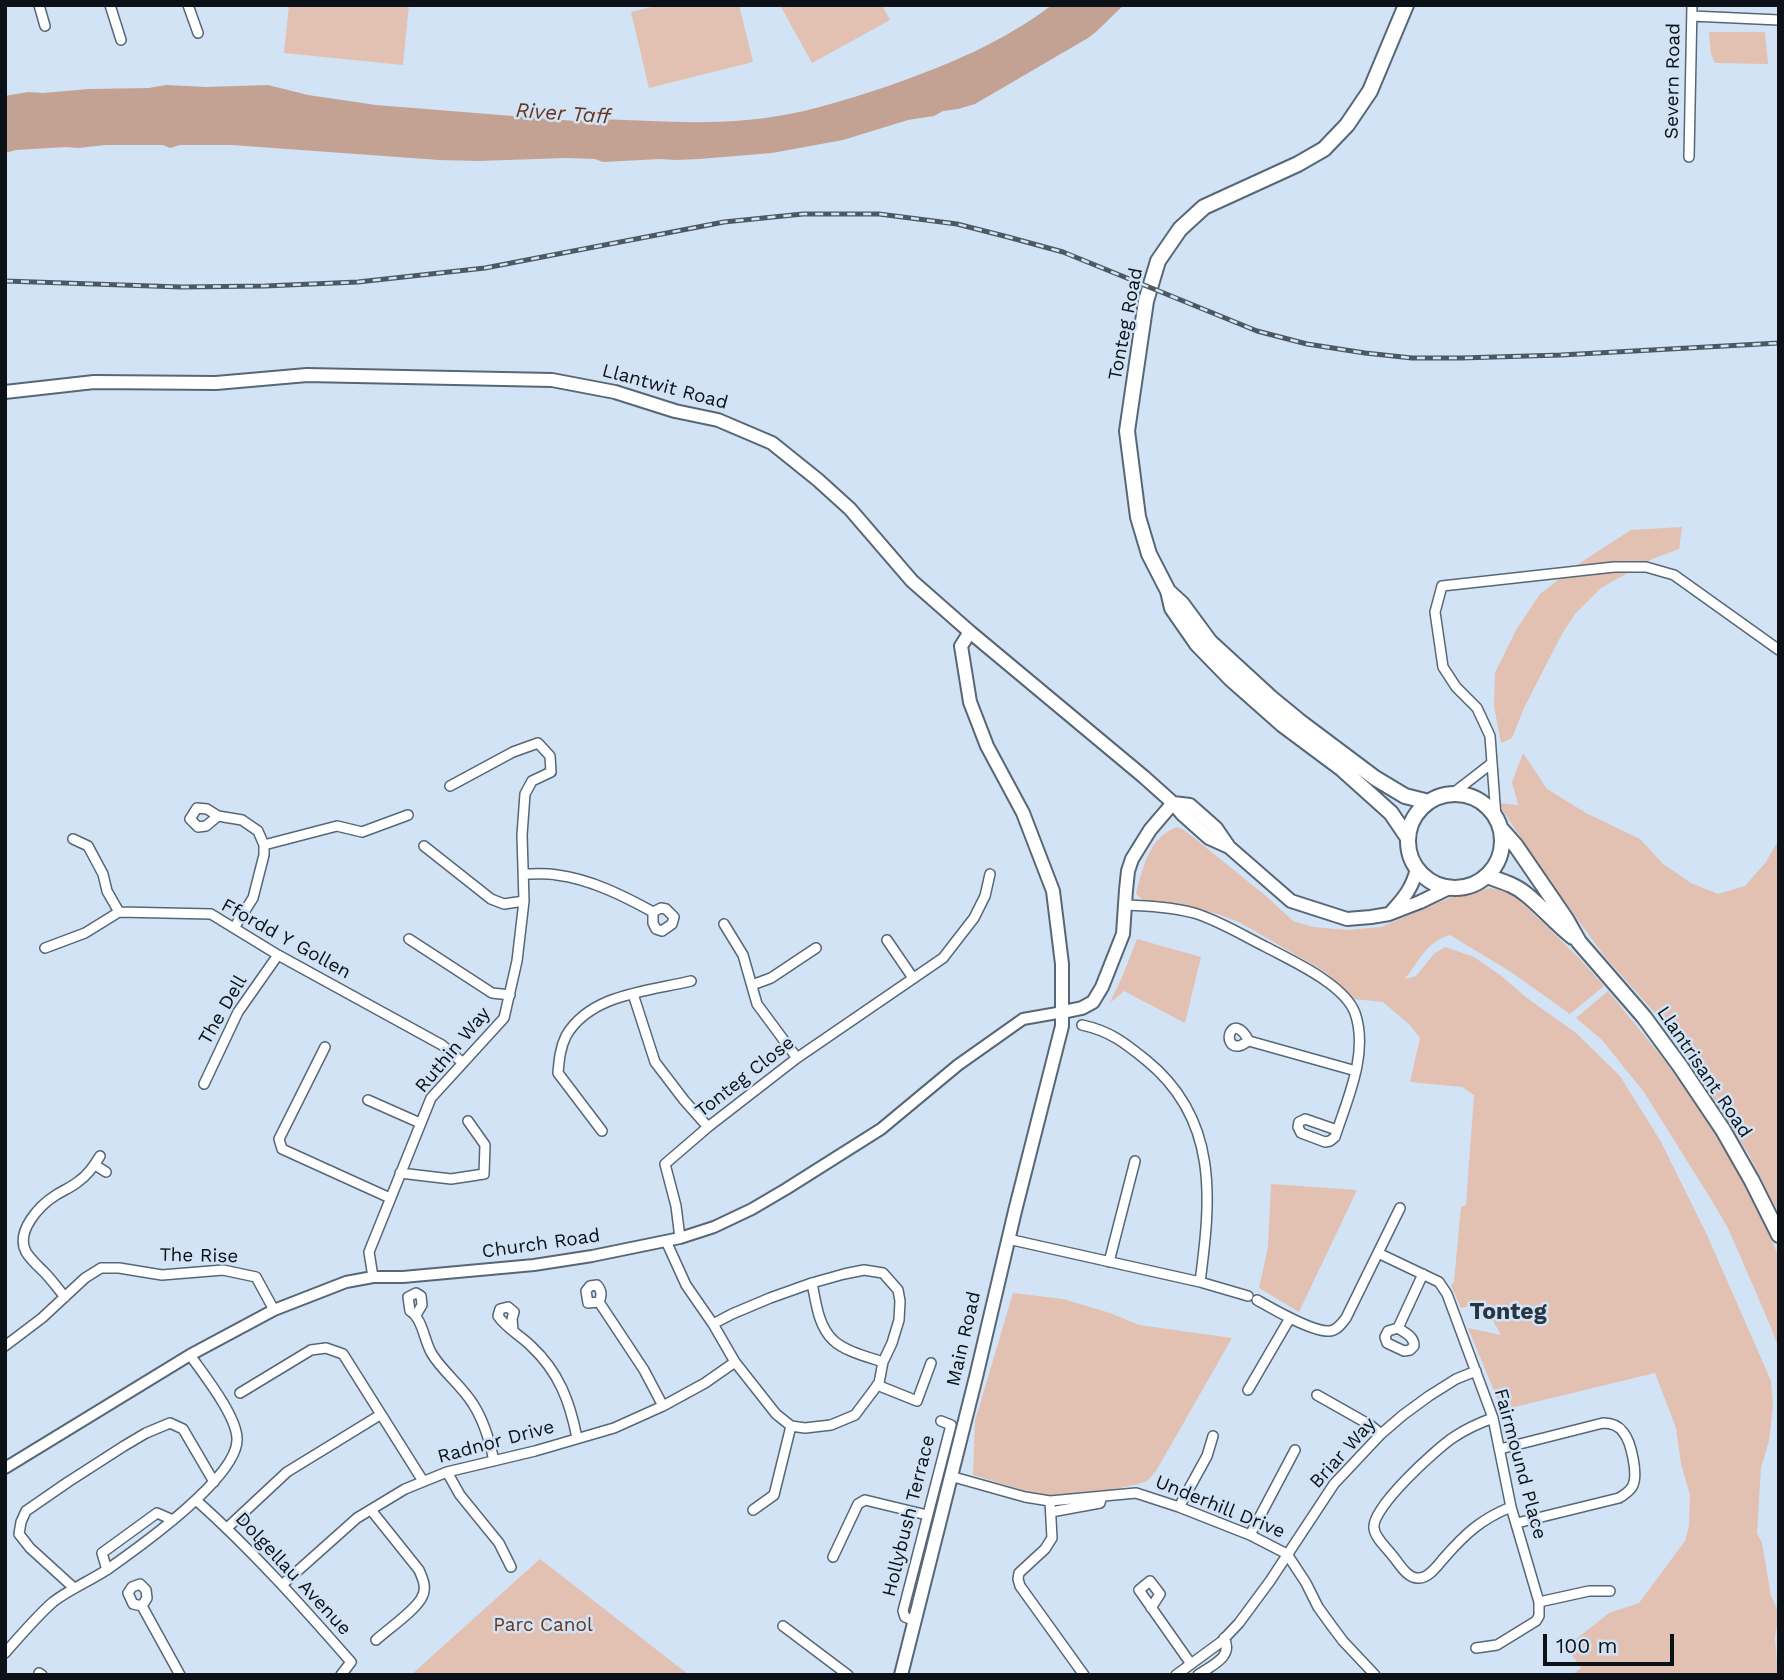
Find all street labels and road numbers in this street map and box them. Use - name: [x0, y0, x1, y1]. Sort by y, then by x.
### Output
- street label: Severn Road: [1661, 23, 1685, 139]
- street label: Tonteg Road: [1104, 266, 1148, 382]
- street label: Llantwit Road: [600, 359, 730, 415]
- street label: Ffordd Y Gollen: [217, 894, 355, 984]
- street label: The Dell: [194, 971, 252, 1049]
- street label: Llantrisant Road: [1652, 1002, 1756, 1142]
- street label: Ruthin Way: [411, 1003, 495, 1097]
- street label: Tonteg Close: [691, 1031, 799, 1123]
- street label: Church Road: [480, 1224, 602, 1264]
- street label: The Rise: [159, 1244, 239, 1268]
- street label: Main Road: [942, 1289, 986, 1389]
- street label: Fairmound Place: [1489, 1386, 1551, 1542]
- street label: Briar Way: [1305, 1413, 1381, 1493]
- street label: Radnor Drive: [435, 1415, 557, 1469]
- street label: Hollybush Terrace: [878, 1433, 940, 1599]
- street label: Underhill Drive: [1152, 1471, 1288, 1543]
- street label: Dolgellau Avenue: [230, 1508, 356, 1640]

